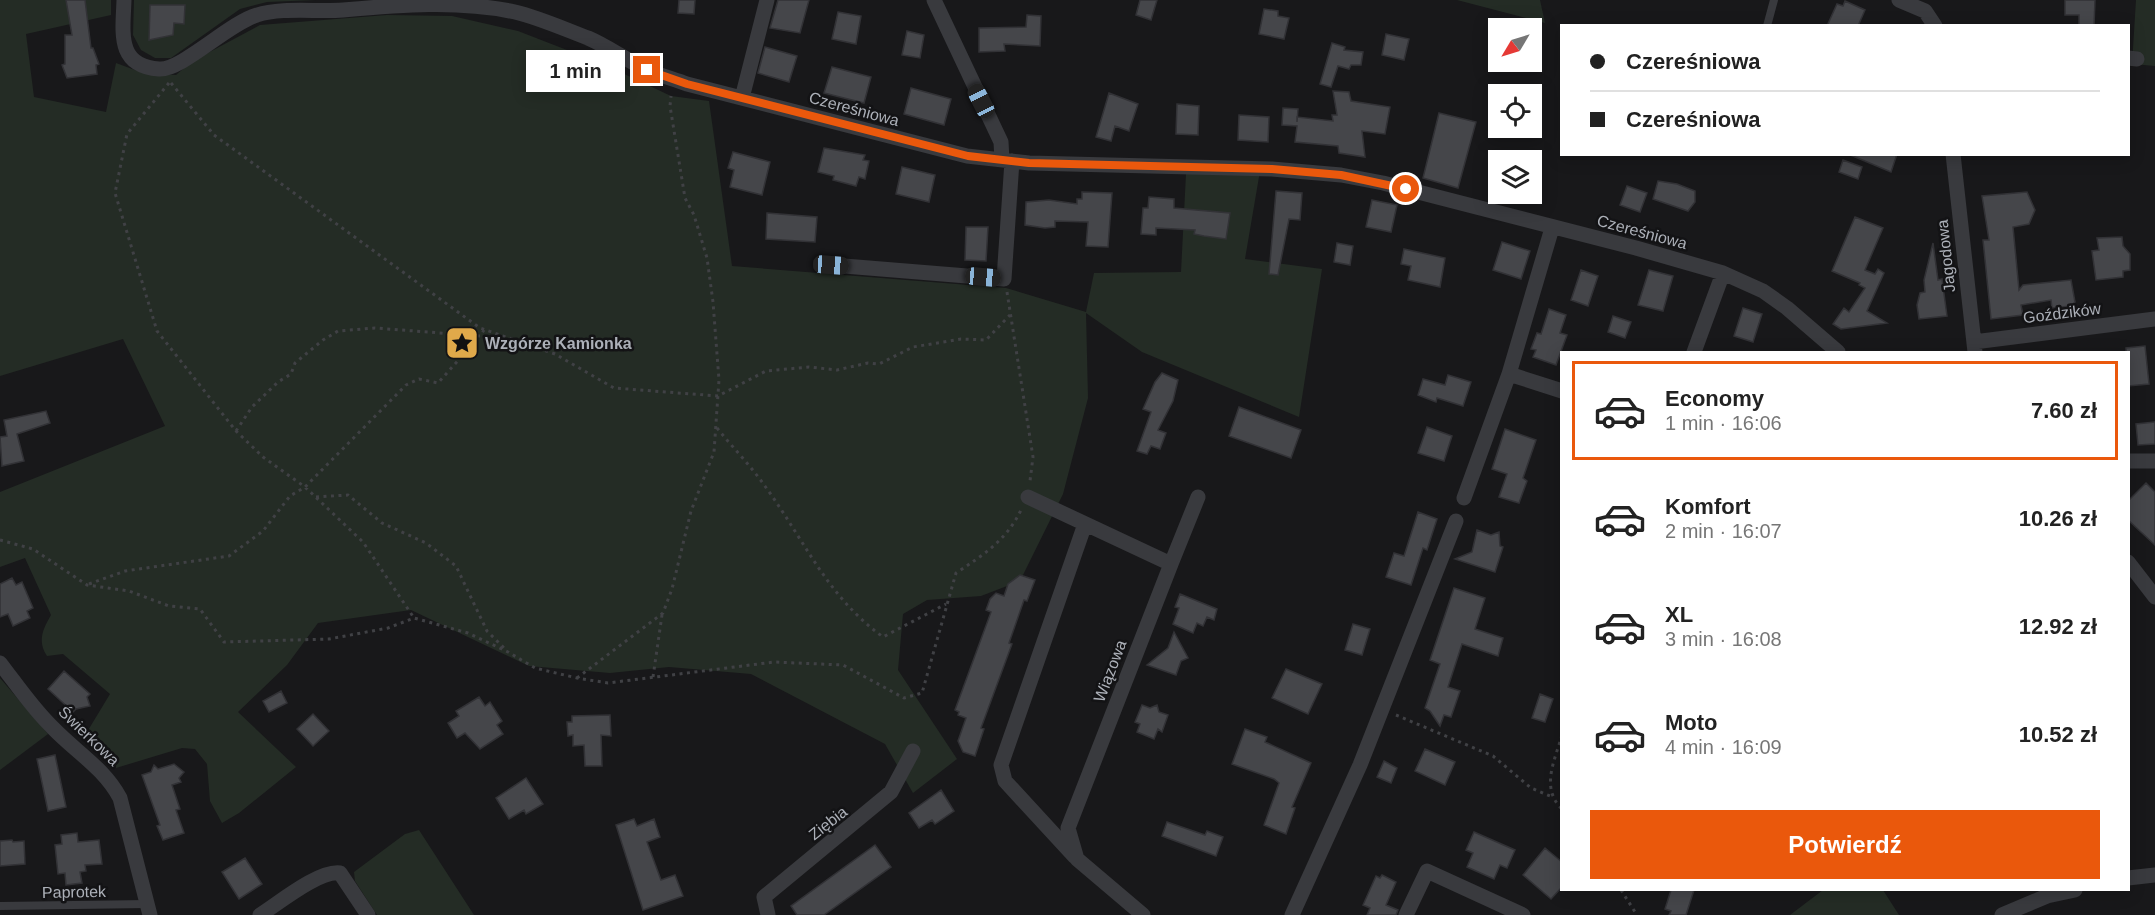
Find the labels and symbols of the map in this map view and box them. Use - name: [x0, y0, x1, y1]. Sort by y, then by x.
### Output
- north arrow: [1488, 18, 1542, 72]
- callout: 1 min: [527, 49, 626, 91]
- route end: [633, 56, 660, 83]
- car: [965, 81, 997, 121]
- street label: Czereśniowa: [807, 89, 901, 129]
- route start: [1392, 175, 1419, 202]
- street label: Czereśniowa: [1595, 212, 1689, 252]
- street label: Jagodowa: [1934, 219, 1958, 293]
- car: [812, 255, 850, 275]
- car: [964, 266, 1002, 288]
- street label: Goździków: [2022, 300, 2102, 326]
- place icon: Wzgórze Kamionka: [444, 325, 480, 361]
- place label: Wzgórze Kamionka: [485, 335, 632, 352]
- street label: Wiązowa: [1090, 638, 1130, 704]
- street label: Świerkowa: [55, 702, 123, 769]
- street label: Ziębia: [806, 803, 850, 843]
- street label: Paprotek: [42, 883, 107, 901]

